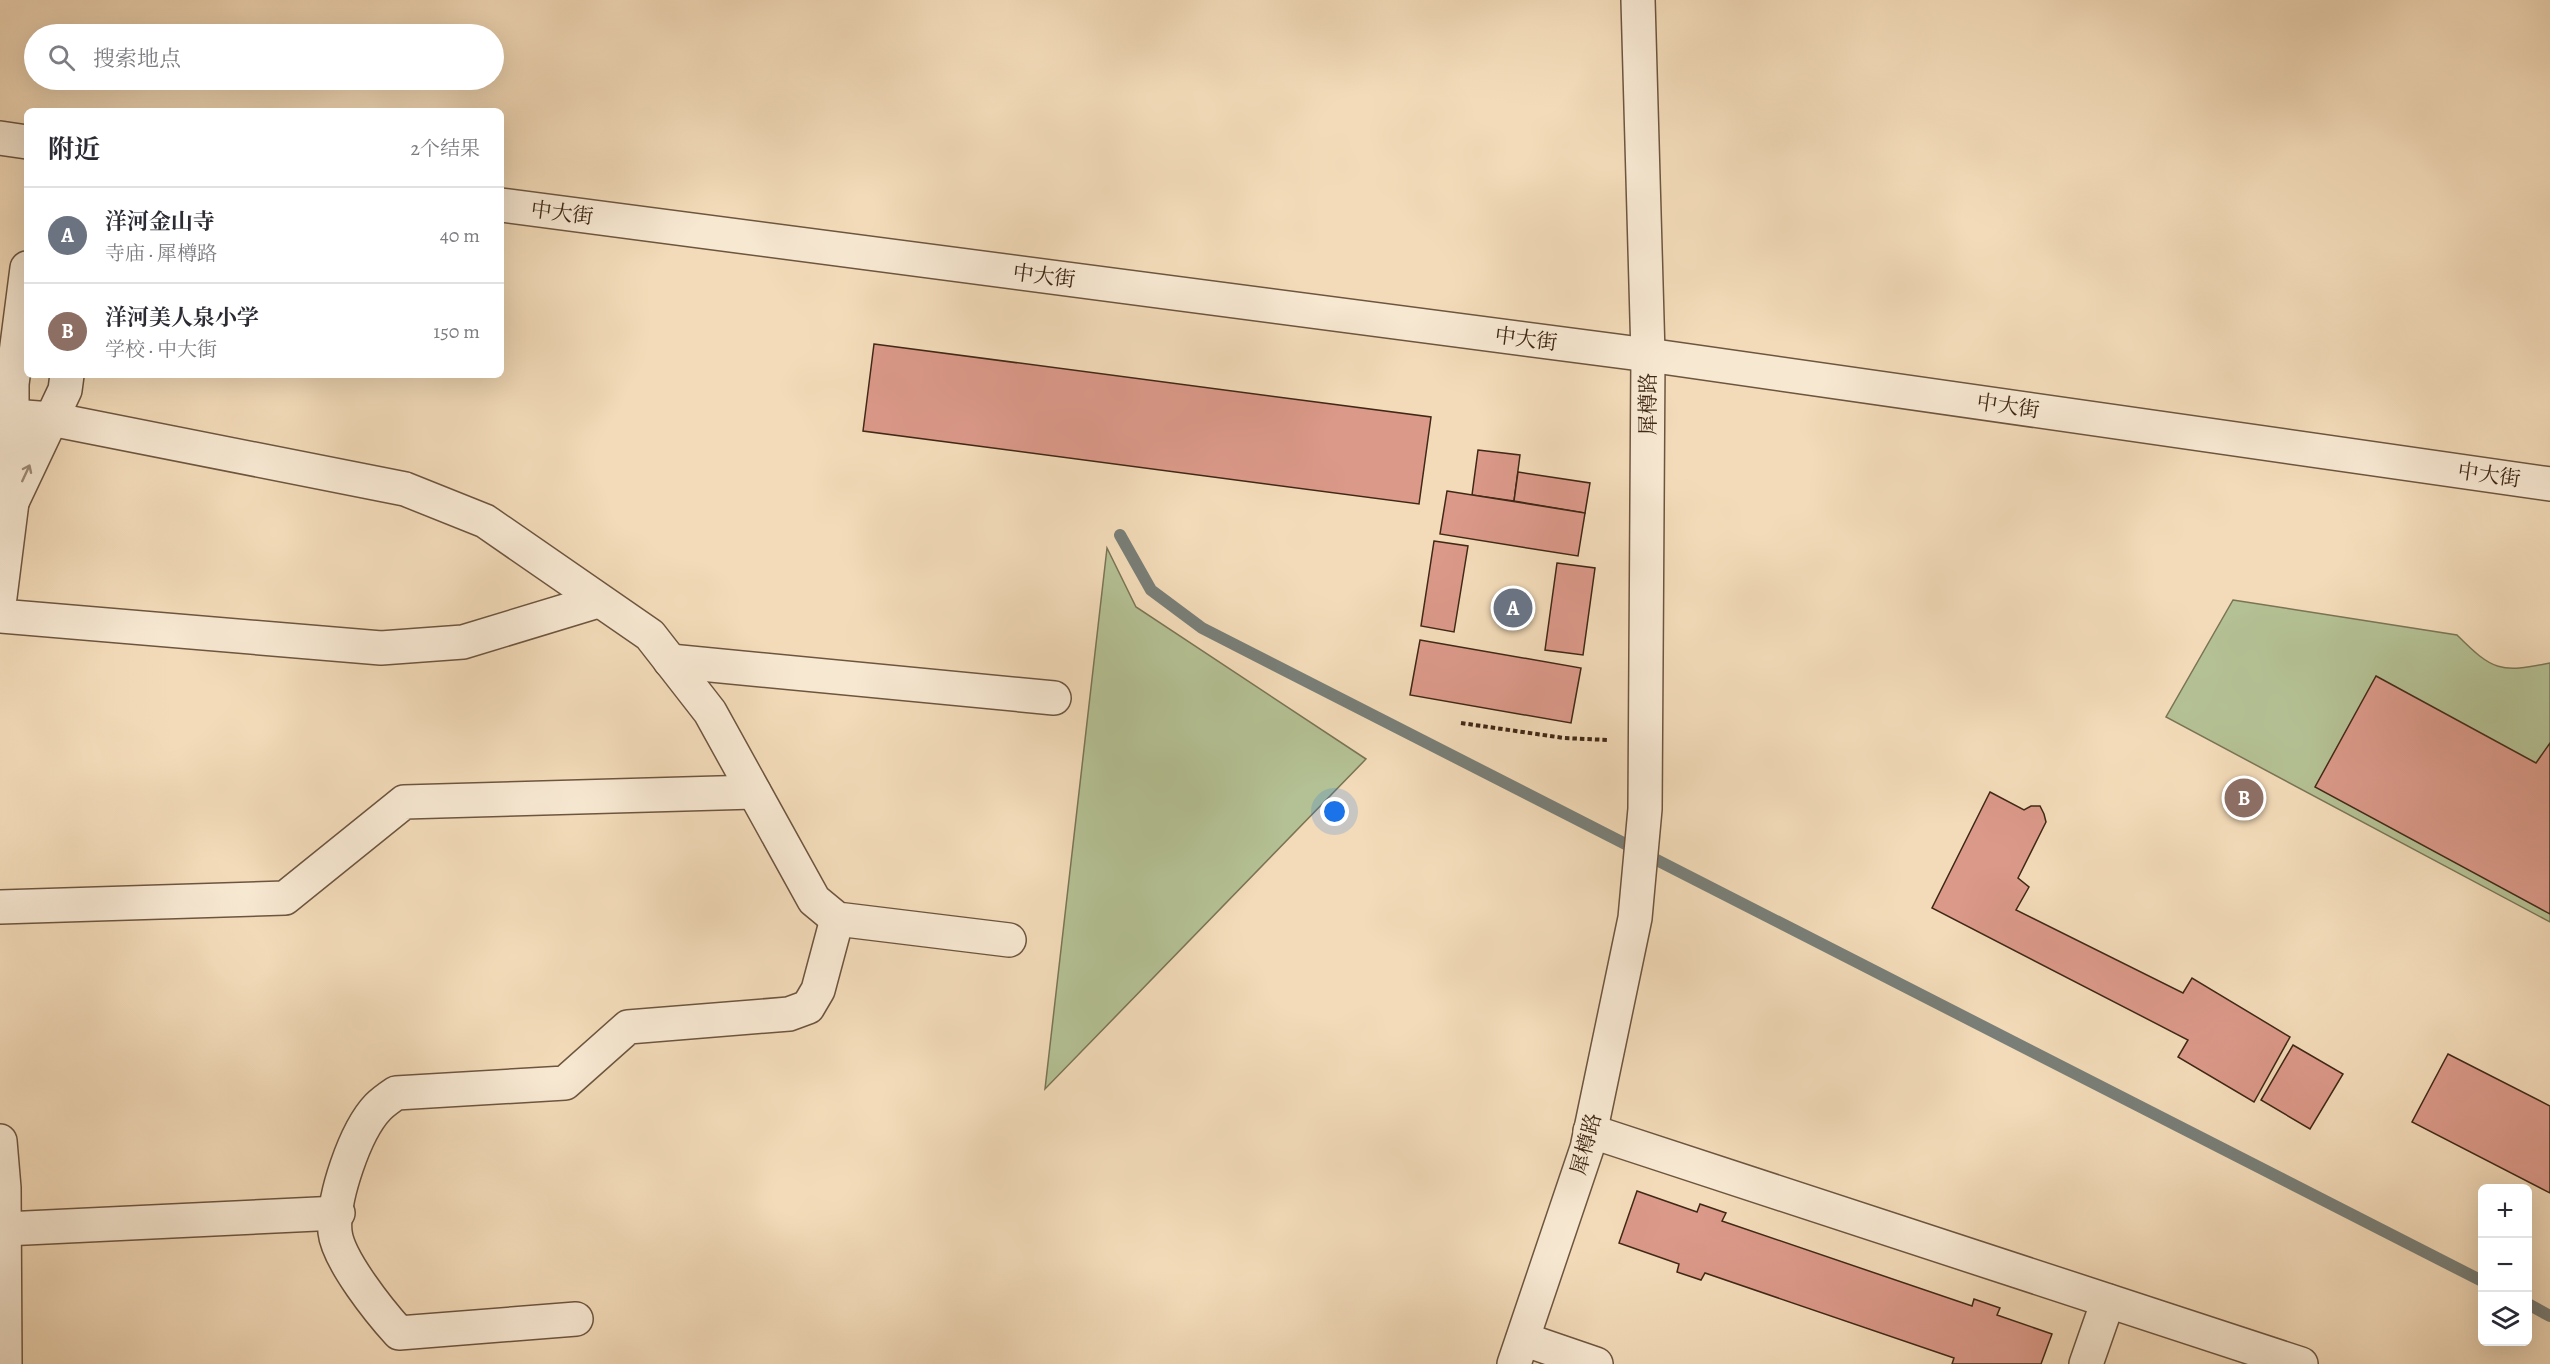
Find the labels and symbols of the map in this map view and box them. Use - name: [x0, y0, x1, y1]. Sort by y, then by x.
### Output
- street label: 中大街: [529, 195, 595, 231]
- street label: 中大街: [1011, 258, 1077, 294]
- street label: 中大街: [1493, 321, 1559, 357]
- street label: 犀樽路: [1634, 373, 1662, 436]
- street label: 中大街: [1975, 388, 2041, 424]
- street label: 中大街: [2456, 457, 2522, 493]
- one-way arrow: [20, 464, 32, 482]
- pin: A: [1494, 586, 1532, 630]
- pin: B: [2224, 776, 2264, 820]
- your location: [1320, 797, 1349, 826]
- street label: 犀樽路: [1564, 1110, 1608, 1178]

